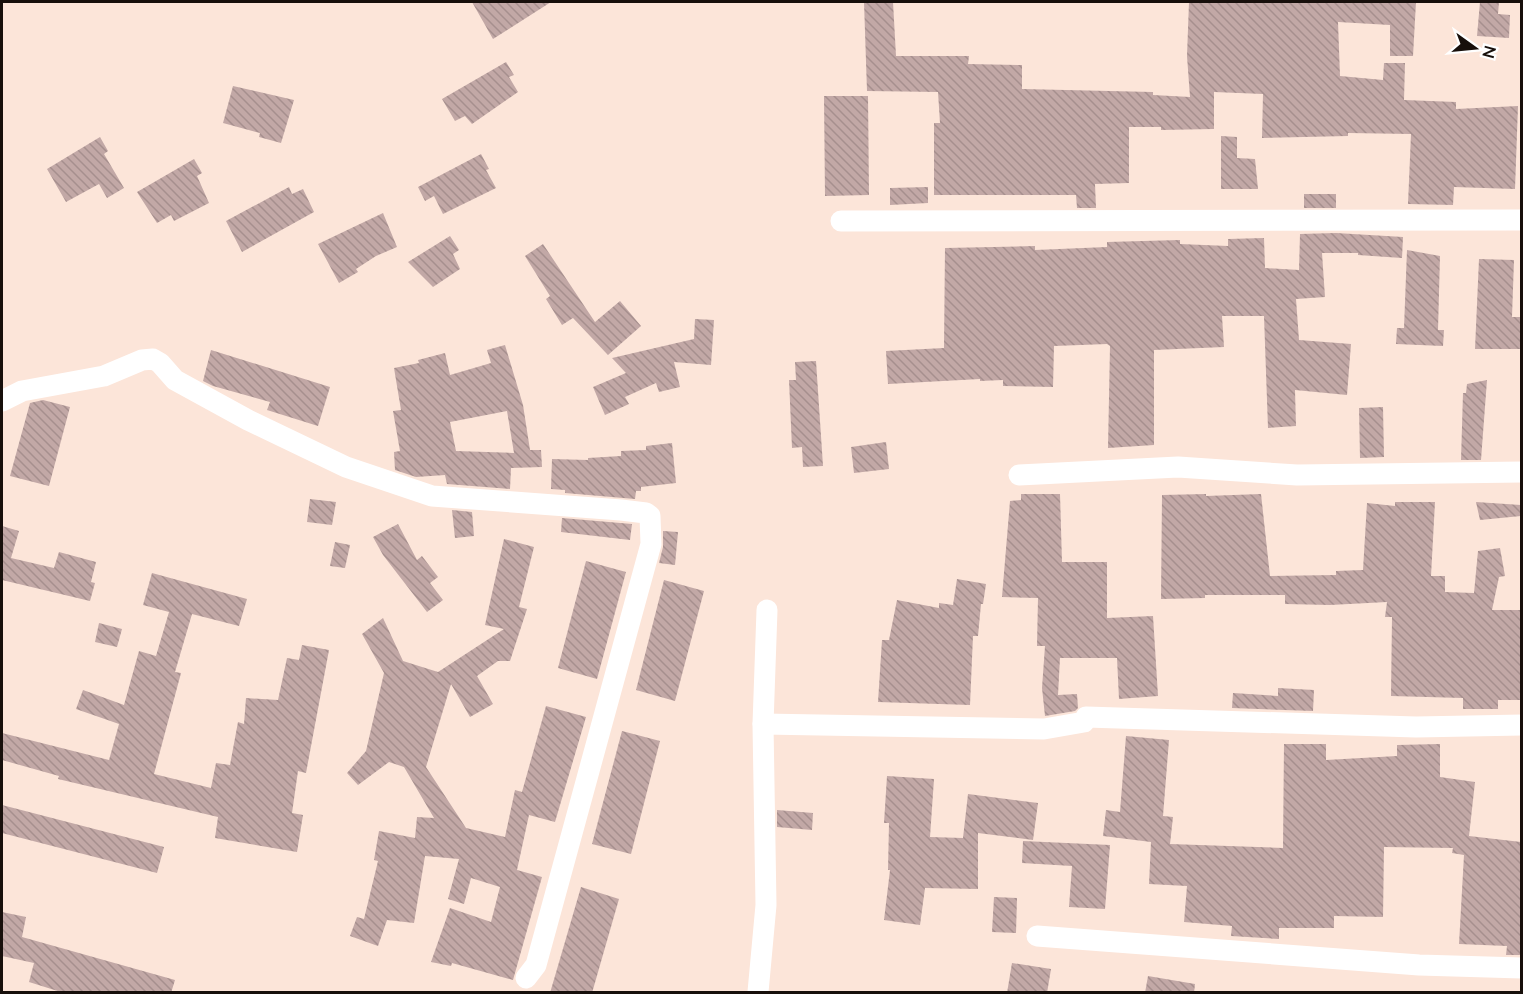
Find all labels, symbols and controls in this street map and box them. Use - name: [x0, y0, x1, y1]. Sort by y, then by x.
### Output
- north arrow: [1445, 18, 1505, 78]
- text: N: [1479, 44, 1501, 60]

